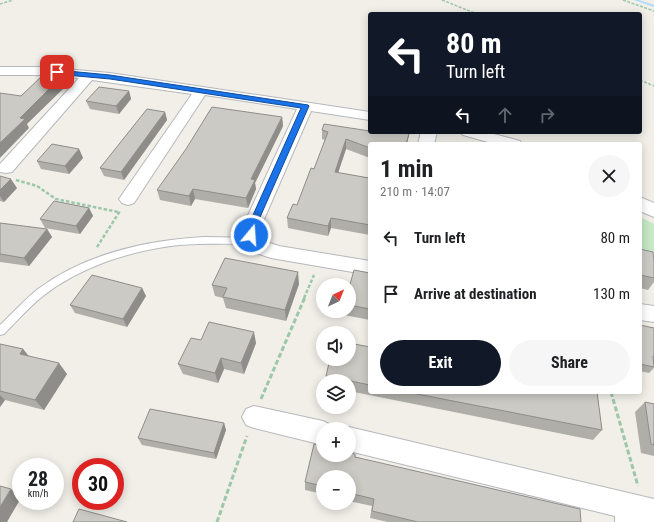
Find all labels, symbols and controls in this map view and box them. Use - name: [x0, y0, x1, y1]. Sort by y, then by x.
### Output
- text: 80 m: [446, 27, 502, 60]
- icon: left: [380, 28, 432, 80]
- pin: [40, 55, 74, 89]
- icon: arrive: [46, 61, 68, 83]
- text: Turn left: [446, 61, 505, 82]
- icon: left: [452, 104, 474, 126]
- icon: ahead: [494, 104, 516, 126]
- icon: right: [536, 104, 558, 126]
- text: 1 min: [380, 155, 433, 183]
- button: close: [588, 155, 630, 197]
- text: 210 m · 14:07: [380, 184, 450, 199]
- position arrow: [230, 214, 272, 256]
- icon: left: [380, 227, 402, 249]
- text: Turn left: [414, 229, 465, 247]
- text: 80 m: [600, 229, 630, 247]
- north arrow: [316, 278, 356, 318]
- map controls: [316, 278, 356, 510]
- icon: arrive: [380, 283, 402, 305]
- text: Arrive at destination: [414, 285, 537, 303]
- text: 130 m: [593, 285, 630, 303]
- button: sound: [316, 326, 356, 366]
- button: Exit: [380, 340, 501, 386]
- button: Share: [509, 340, 630, 386]
- button: layers: [316, 374, 356, 414]
- button: +: [316, 422, 356, 462]
- speed limit sign: 30: [72, 458, 124, 510]
- text: 28: [28, 467, 48, 491]
- button: −: [316, 470, 356, 510]
- text: km/h: [28, 488, 48, 499]

